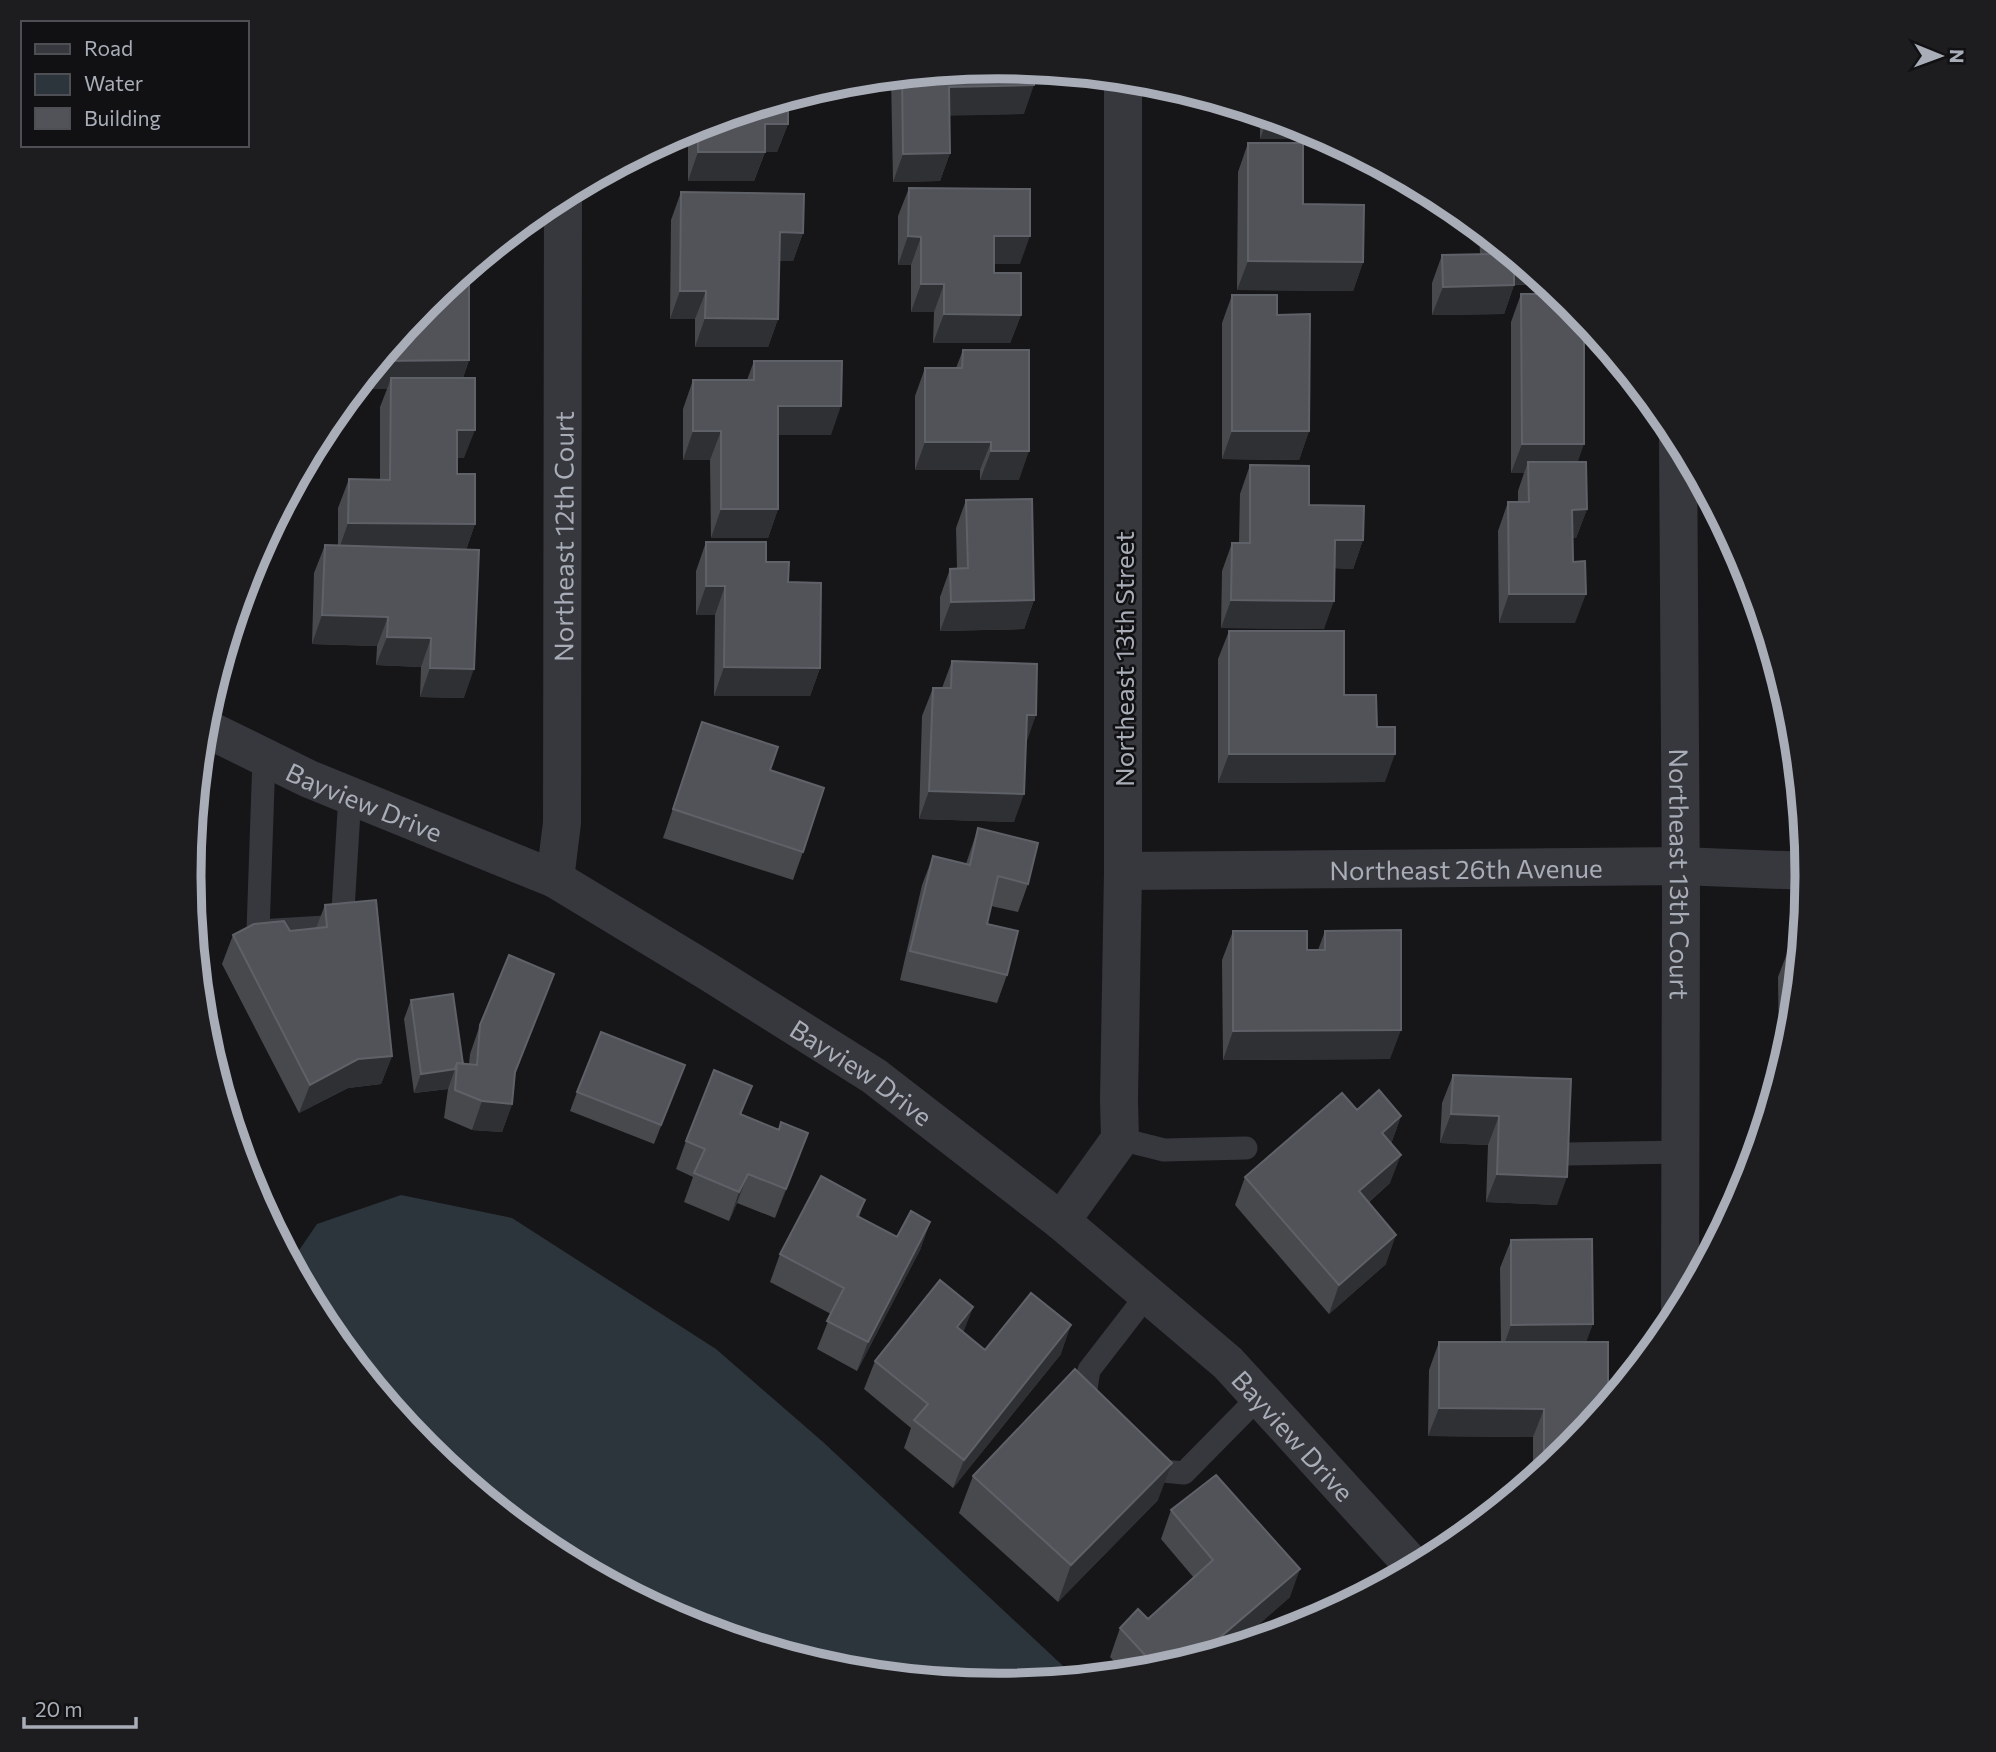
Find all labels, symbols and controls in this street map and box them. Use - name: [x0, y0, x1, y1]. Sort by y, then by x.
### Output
- legend: [21, 21, 248, 147]
- north arrow: [1905, 21, 1975, 91]
- text: Road: [84, 35, 133, 60]
- text: N: [1946, 49, 1969, 64]
- text: Water: [84, 70, 143, 95]
- text: Building: [84, 105, 161, 130]
- street label: Northeast 12th Court: [547, 411, 578, 662]
- street label: Northeast 13th Street: [1108, 531, 1139, 787]
- street label: Northeast 13th Court: [1665, 748, 1697, 1000]
- street label: Bayview Drive: [282, 755, 447, 847]
- street label: Northeast 26th Avenue: [1329, 851, 1603, 885]
- street label: Bayview Drive: [785, 1012, 939, 1131]
- street label: Bayview Drive: [1227, 1363, 1361, 1507]
- scale bar: [24, 1686, 136, 1730]
- text: 20 m: [35, 1696, 83, 1721]

